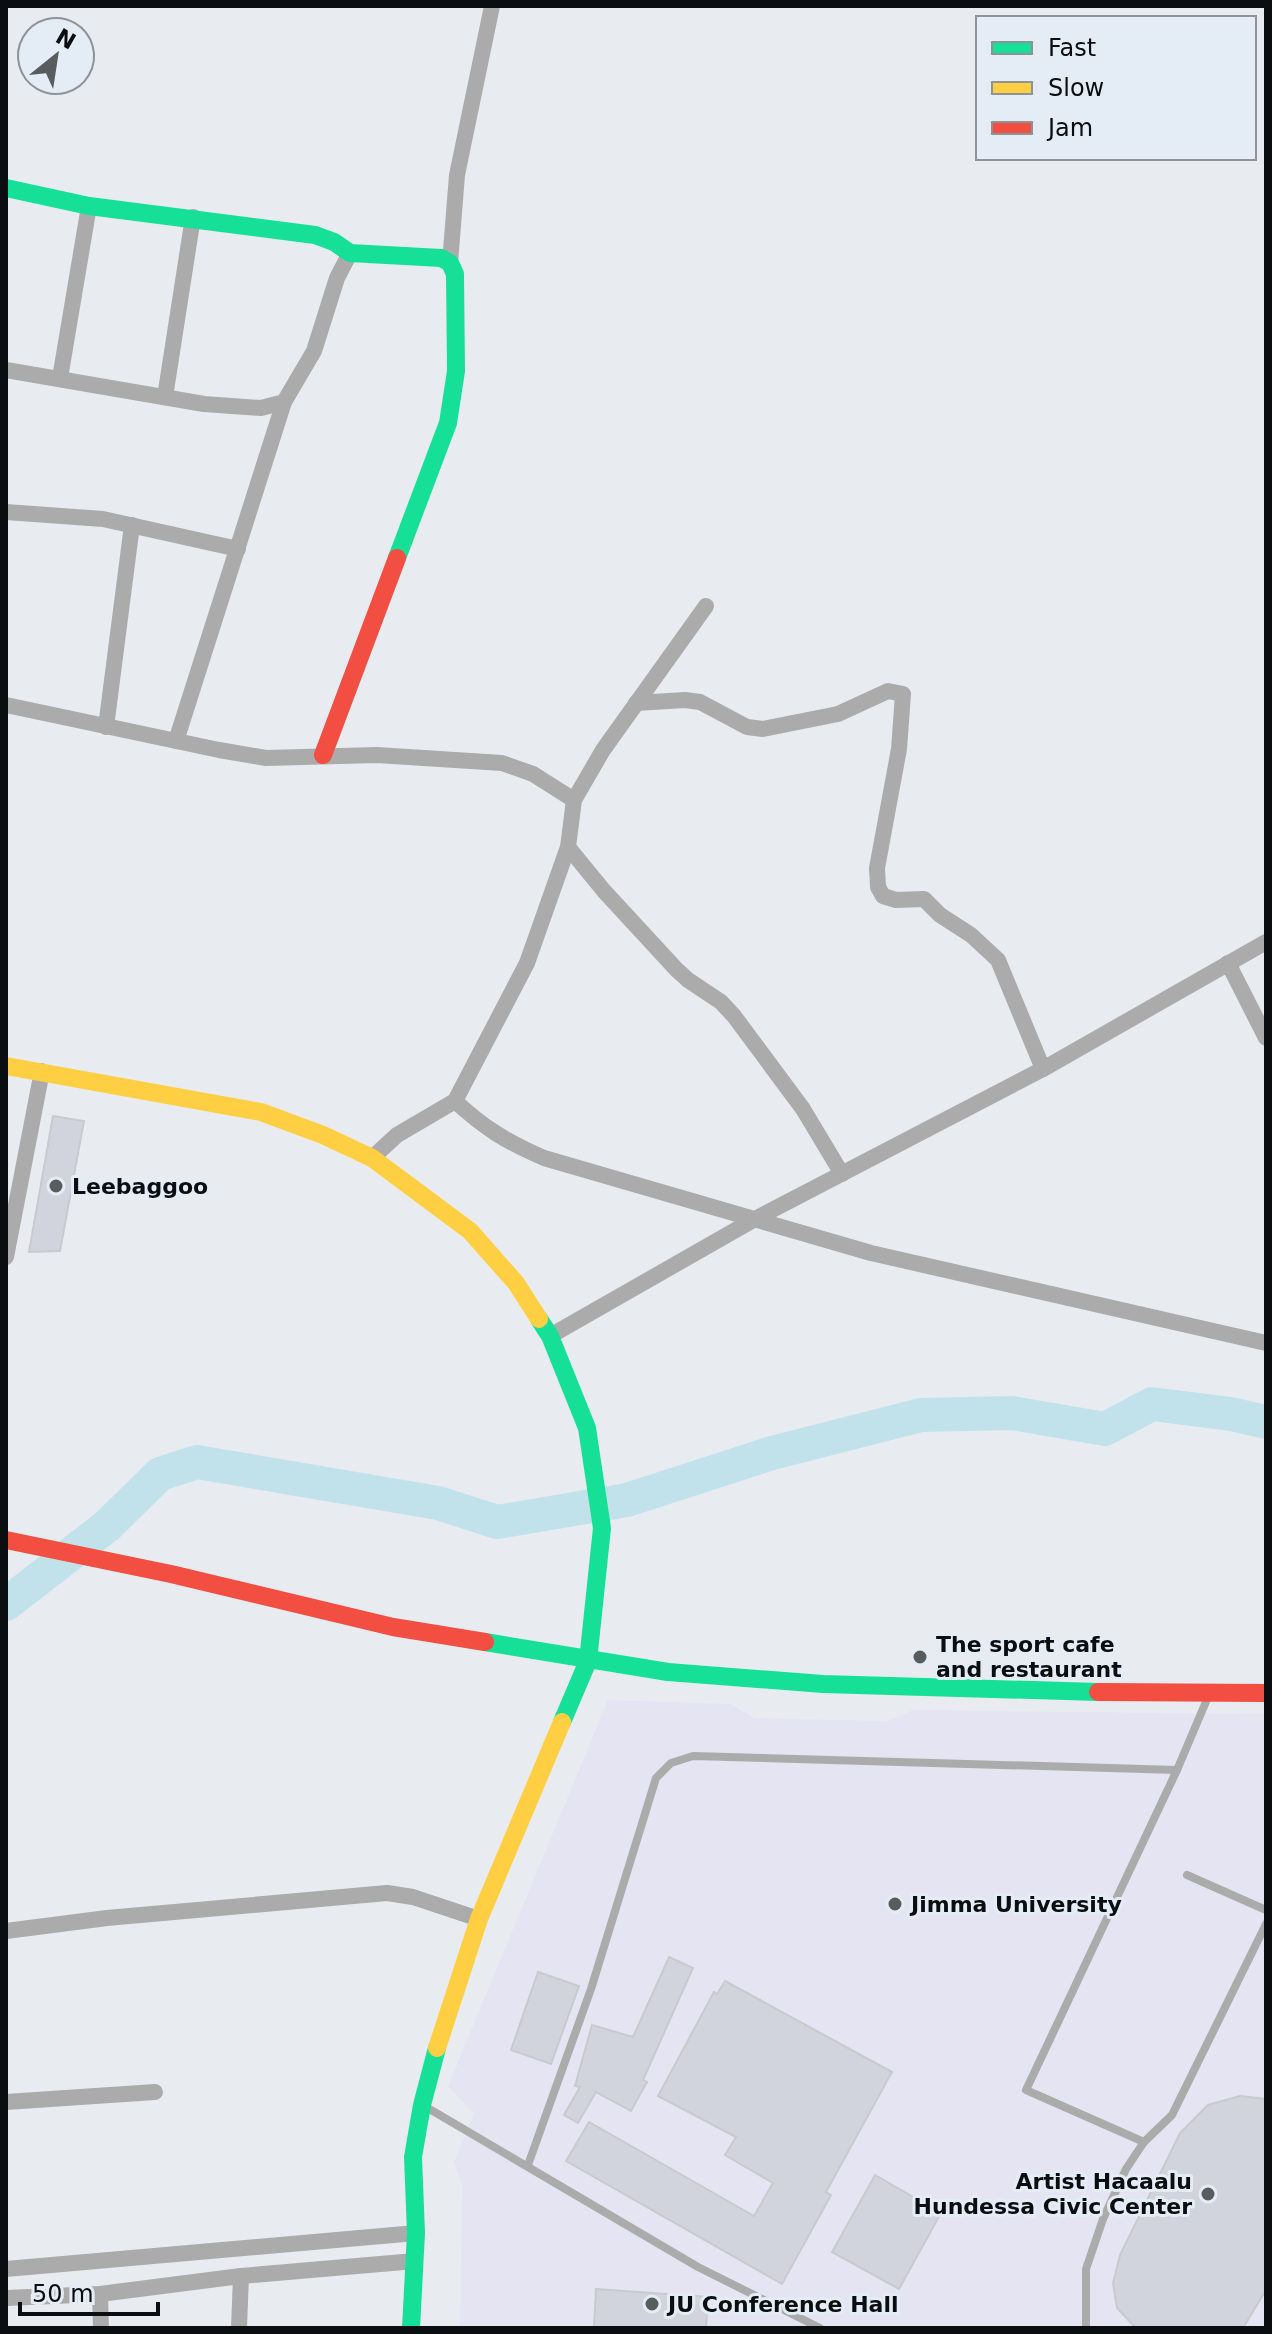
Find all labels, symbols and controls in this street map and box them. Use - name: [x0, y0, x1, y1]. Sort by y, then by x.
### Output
- north arrow: [16, 16, 96, 96]
- legend: [976, 16, 1256, 160]
- text: N: [52, 24, 80, 55]
- text: Fast: [1048, 34, 1096, 62]
- text: Slow: [1048, 74, 1104, 102]
- text: Jam: [1046, 114, 1093, 142]
- place label: Leebaggoo: [72, 1174, 208, 1199]
- marker: Leebaggoo: [47, 1177, 65, 1195]
- place label: The sport cafe and restaurant: [936, 1632, 1122, 1682]
- marker: The sport cafe and restaurant: [911, 1648, 929, 1666]
- place label: Jimma University: [909, 1892, 1122, 1917]
- marker: Jimma University: [886, 1895, 904, 1913]
- place label: Artist Hacaalu Hundessa Civic Center: [914, 2169, 1192, 2219]
- marker: Artist Hacaalu Hundessa Civic Center: [1199, 2185, 1217, 2203]
- scale bar: [20, 2266, 158, 2316]
- text: 50 m: [32, 2280, 94, 2308]
- place label: JU Conference Hall: [666, 2292, 899, 2317]
- marker: JU Conference Hall: [643, 2295, 661, 2313]

